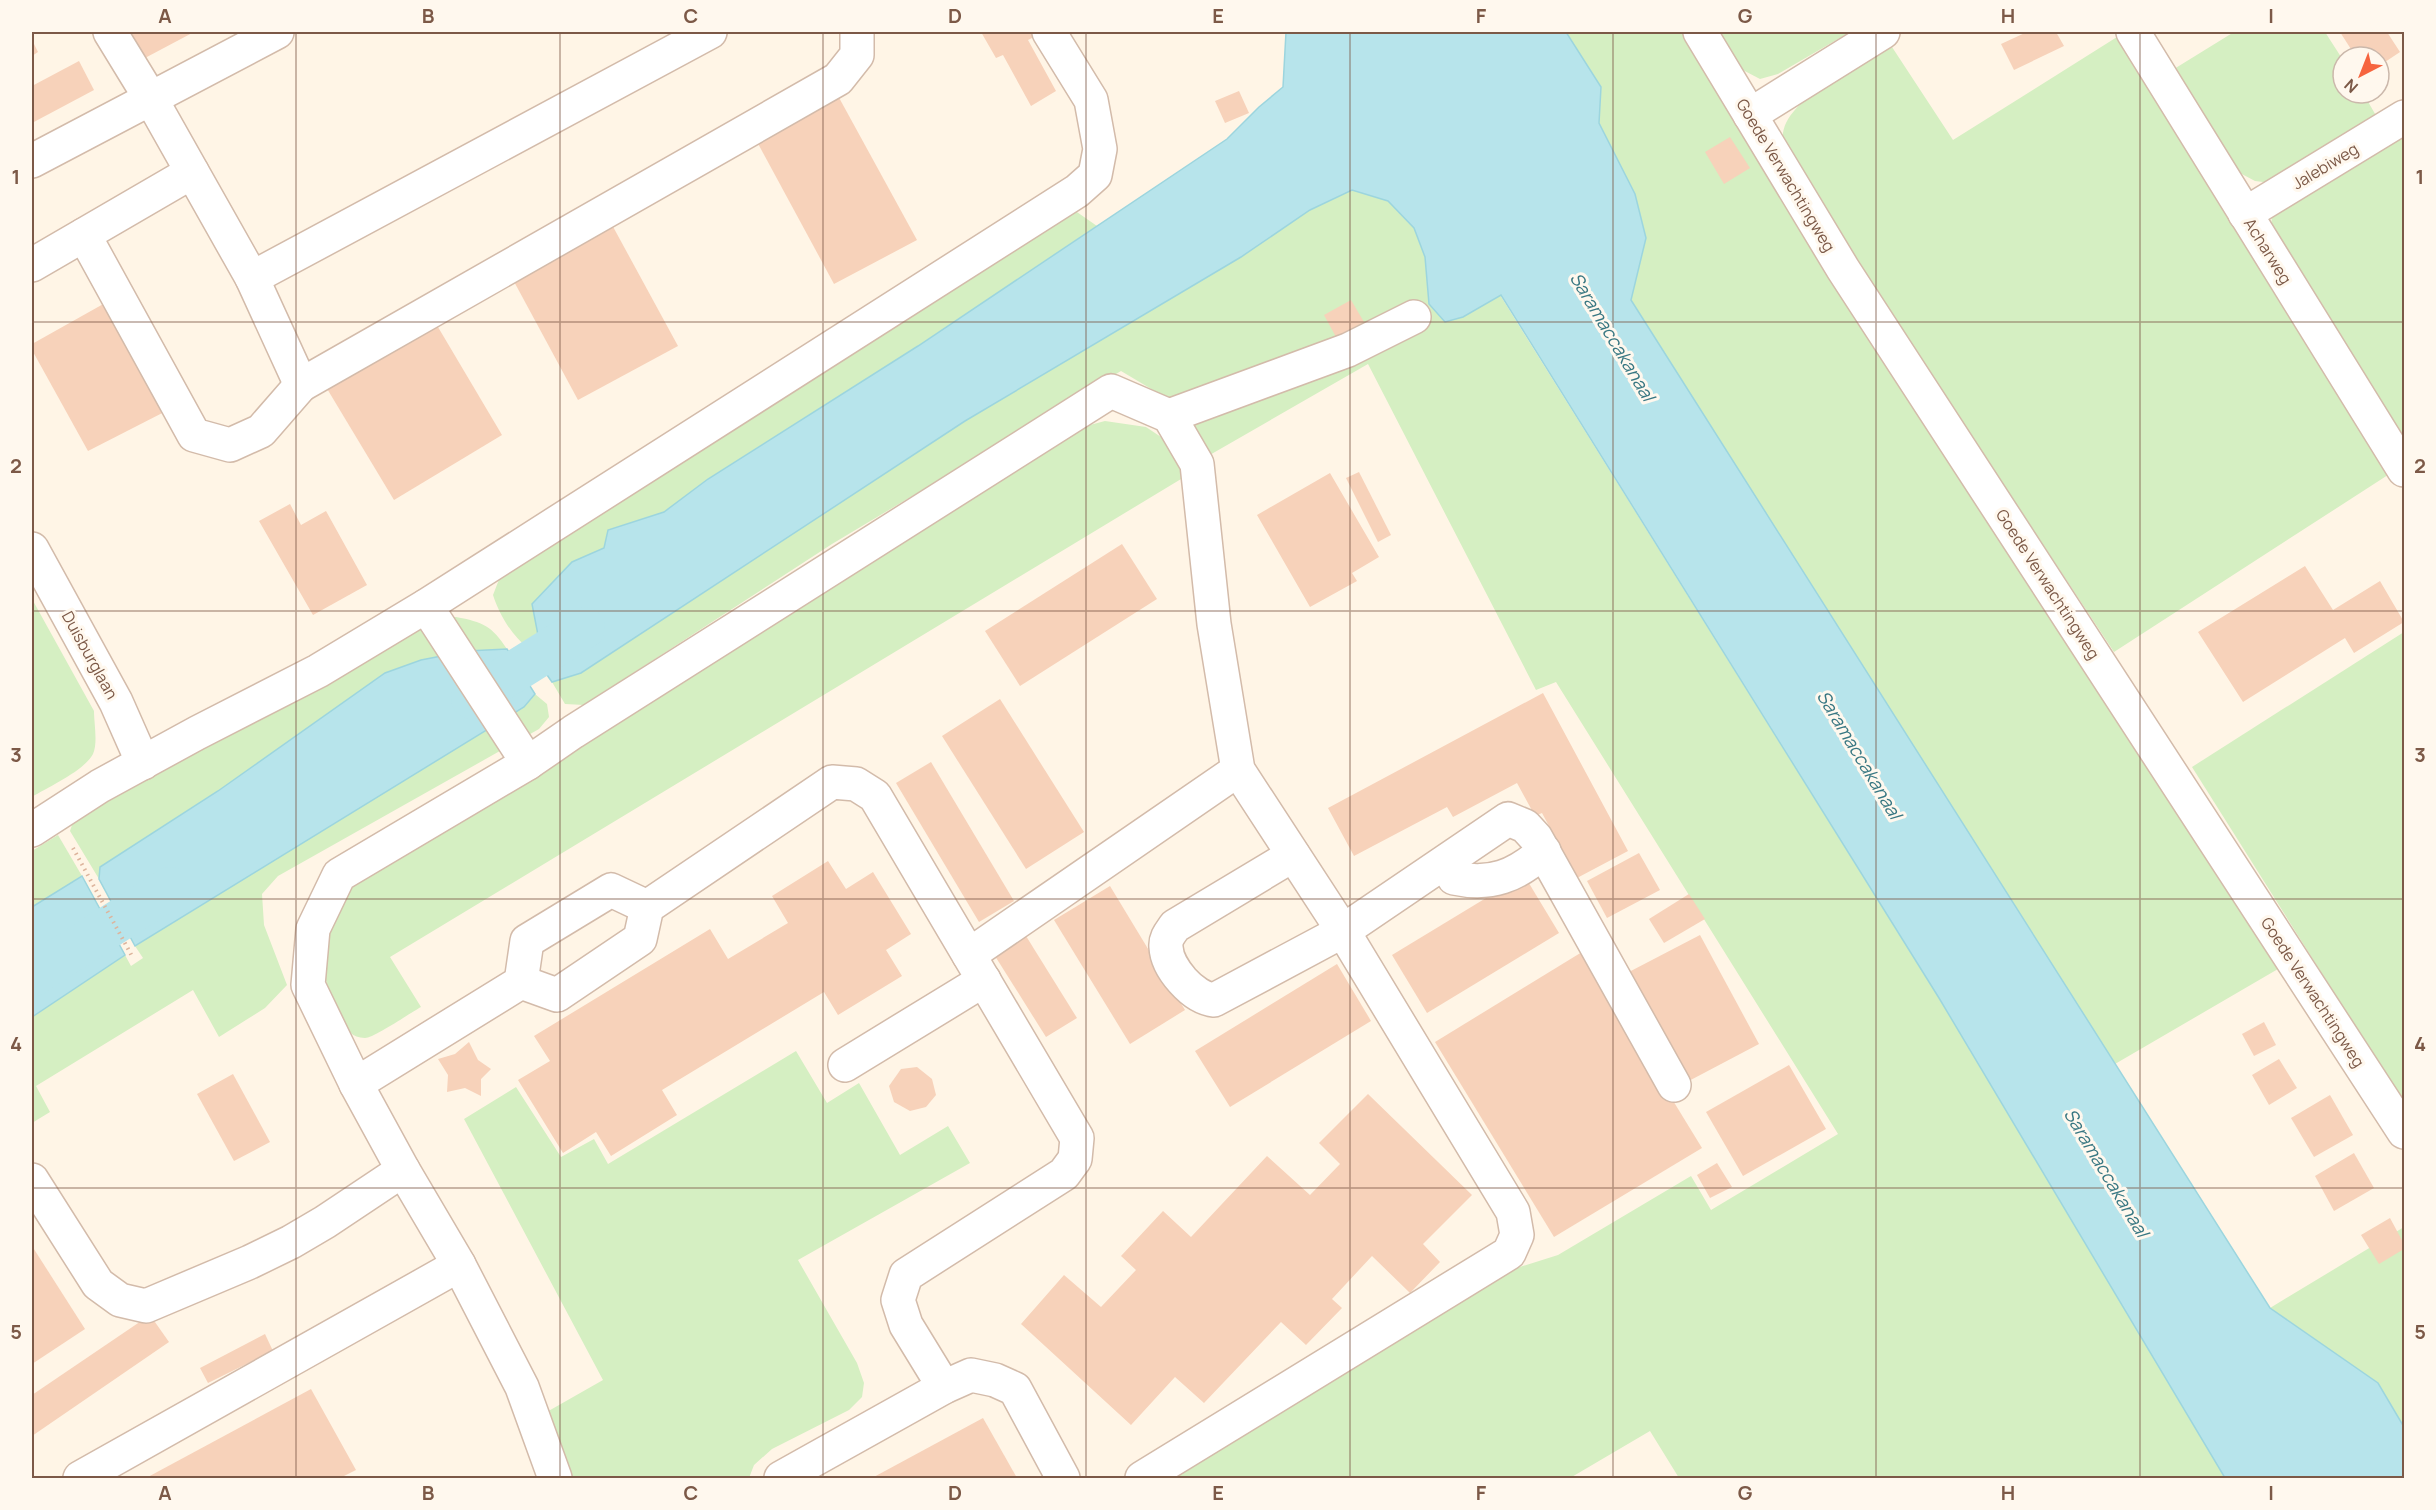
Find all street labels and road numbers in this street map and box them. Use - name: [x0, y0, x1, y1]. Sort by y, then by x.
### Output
- street label: Goede Verwachtingweg: [1732, 94, 1840, 256]
- street label: Jalebiweg: [2288, 138, 2362, 194]
- street label: Acharweg: [2239, 214, 2297, 288]
- street label: Goede Verwachtingweg: [1991, 505, 2105, 663]
- street label: Duisburglaan: [57, 607, 123, 703]
- street label: Goede Verwachtingweg: [2256, 913, 2370, 1071]

